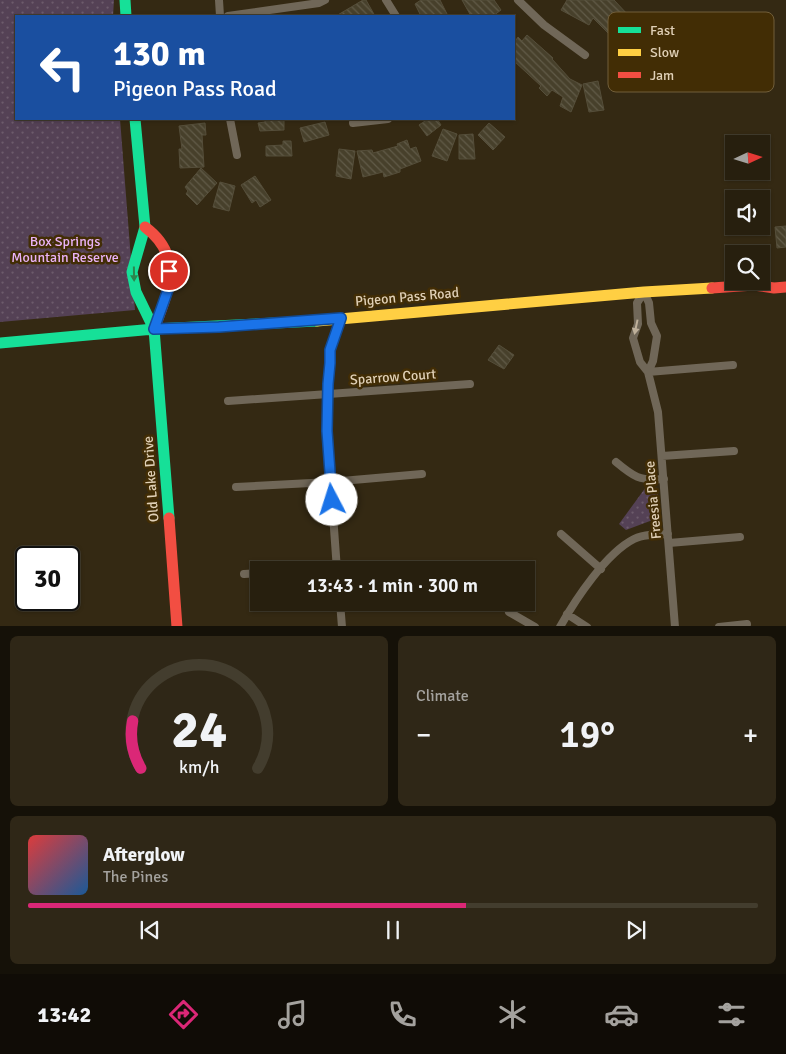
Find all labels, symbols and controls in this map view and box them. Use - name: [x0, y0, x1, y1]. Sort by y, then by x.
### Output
- legend: [608, 12, 774, 92]
- text: Fast: [650, 22, 675, 39]
- text: 130 m: [113, 32, 206, 75]
- icon: left: [30, 35, 95, 100]
- text: Slow: [650, 44, 679, 61]
- text: Jam: [650, 67, 674, 84]
- text: Pigeon Pass Road: [113, 75, 277, 102]
- north arrow: [725, 135, 770, 180]
- map controls: [725, 135, 770, 290]
- button: sound: [725, 190, 770, 235]
- park label: Box Springs Mountain Reserve: [11, 233, 119, 266]
- button: search: [725, 245, 770, 290]
- pin: [148, 250, 190, 292]
- icon: arrive: [155, 257, 183, 285]
- one-way arrow: [130, 267, 138, 283]
- street label: Pigeon Pass Road: [354, 284, 460, 310]
- one-way arrow: [632, 319, 640, 334]
- street label: Sparrow Court: [349, 366, 437, 388]
- street label: Old Lake Drive: [140, 435, 162, 523]
- street label: Freesia Place: [641, 460, 665, 540]
- position arrow: [305, 473, 357, 525]
- speed limit sign: 30: [15, 546, 80, 611]
- text: 13:43 · 1 min · 300 m: [307, 574, 478, 598]
- text: Climate: [416, 686, 469, 706]
- text: 24: [171, 698, 227, 762]
- text: 19°: [559, 711, 615, 758]
- text: −: [416, 718, 431, 752]
- text: +: [743, 718, 758, 752]
- text: km/h: [179, 756, 219, 778]
- text: Afterglow: [103, 843, 185, 867]
- text: The Pines: [103, 867, 168, 887]
- icon: previous: [136, 916, 164, 944]
- icon: pause: [379, 916, 407, 944]
- icon: next: [622, 916, 650, 944]
- icon: directions: [166, 997, 201, 1032]
- icon: music: [275, 997, 310, 1032]
- icon: phone: [385, 997, 420, 1032]
- icon: climate: [495, 997, 530, 1032]
- icon: car: [604, 997, 639, 1032]
- icon: filters: [714, 997, 749, 1032]
- text: 13:42: [37, 1001, 91, 1028]

